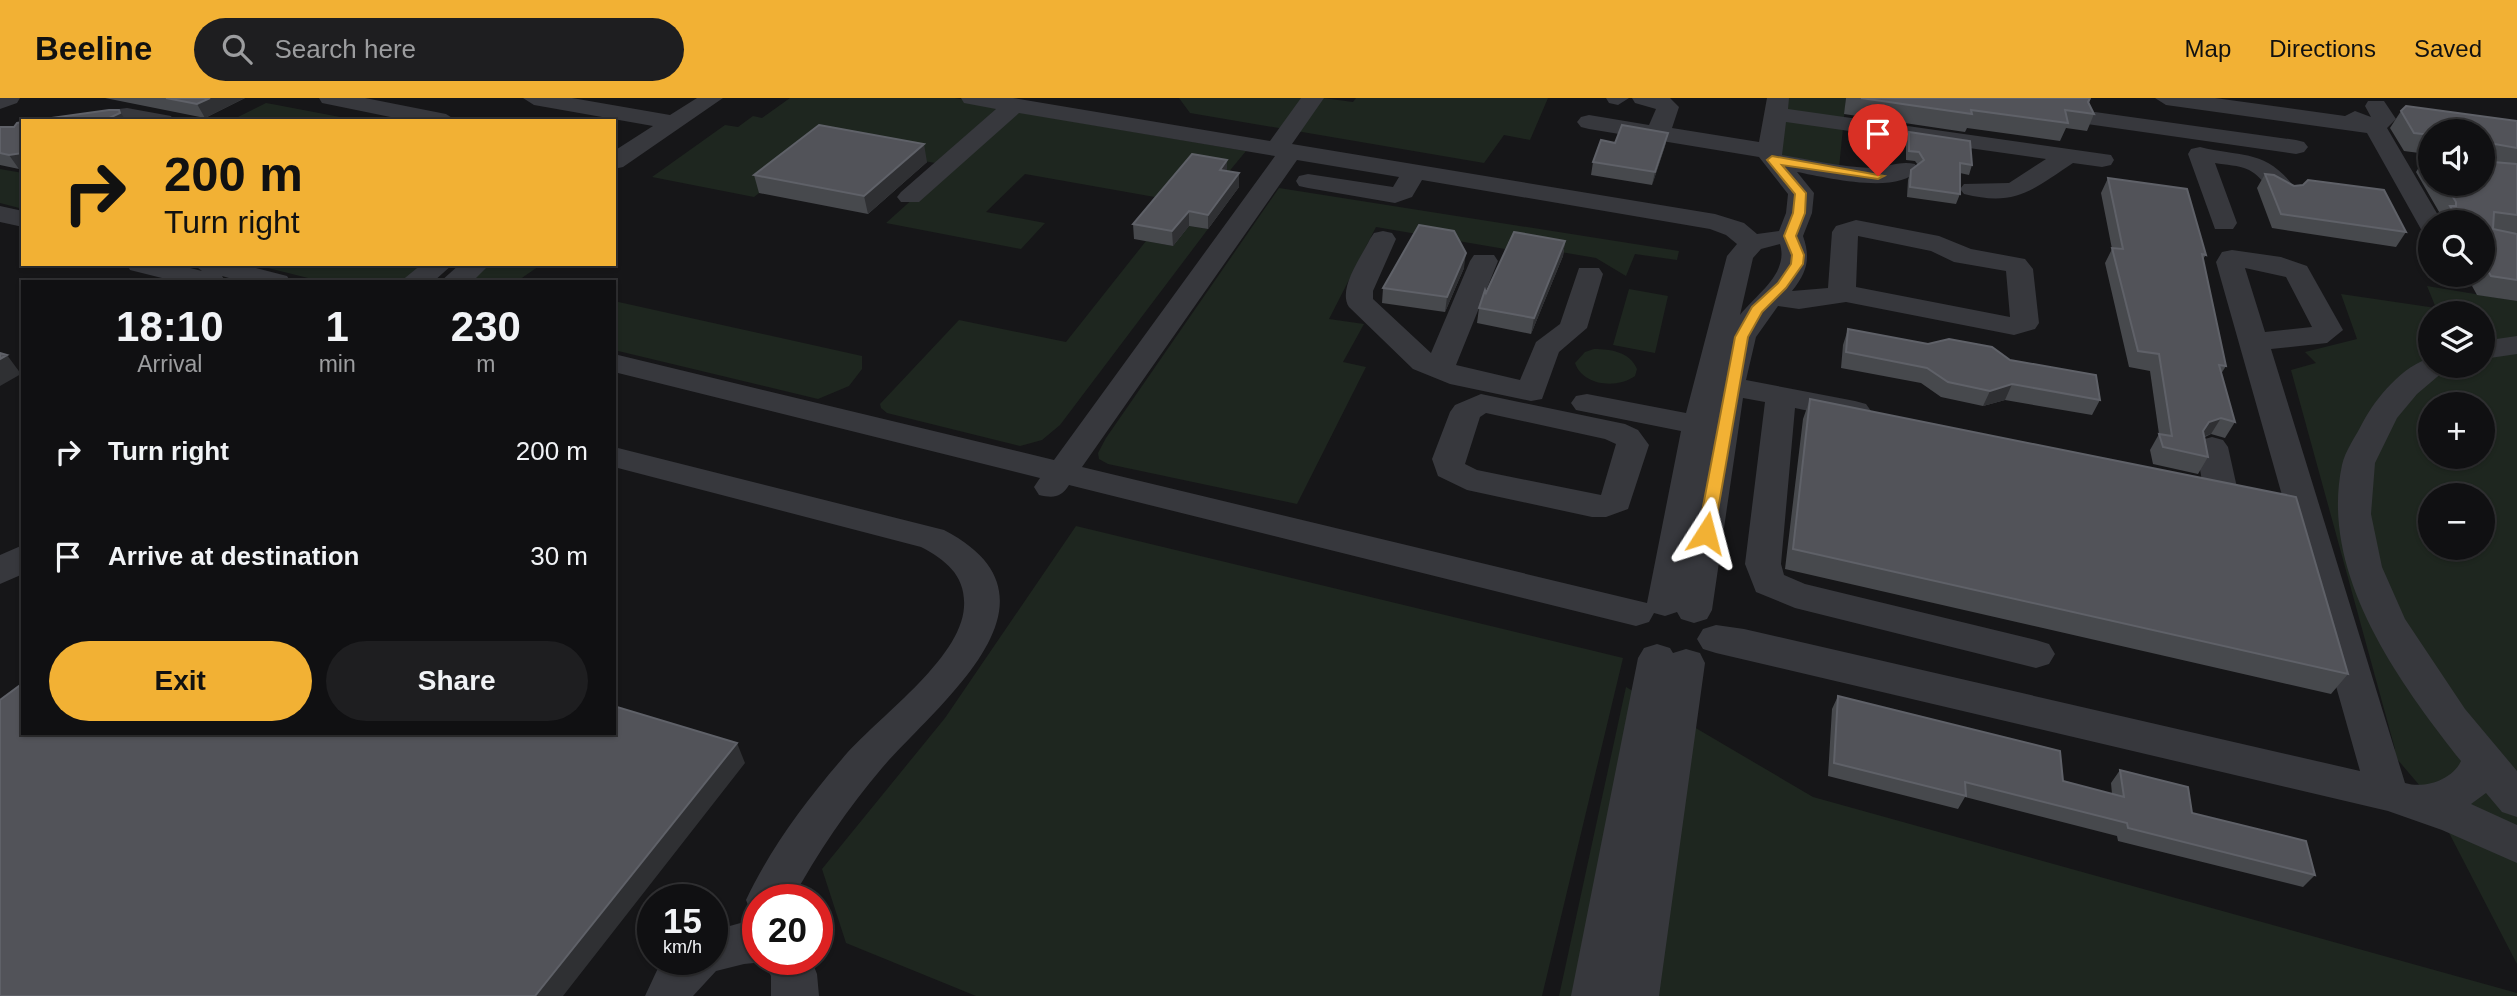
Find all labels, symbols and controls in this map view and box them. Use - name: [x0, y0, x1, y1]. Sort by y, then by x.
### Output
- search box: [194, 18, 684, 81]
- text: Beeline: [35, 30, 152, 67]
- icon: search: [218, 30, 256, 68]
- text: Search here: [274, 34, 416, 64]
- text: Map: [2185, 35, 2231, 62]
- text: Directions: [2269, 35, 2376, 62]
- text: Saved: [2414, 35, 2482, 62]
- pin: [1848, 104, 1908, 176]
- icon: arrive: [1859, 115, 1897, 153]
- map controls: [2418, 119, 2495, 560]
- button: sound: [2418, 119, 2495, 196]
- icon: right: [49, 147, 140, 238]
- text: 200 m: [164, 147, 303, 201]
- text: Turn right: [164, 204, 300, 240]
- button: search: [2418, 210, 2495, 287]
- button: layers: [2418, 301, 2495, 378]
- text: 18:10: [116, 303, 224, 350]
- text: 1: [325, 303, 349, 350]
- text: 230: [451, 303, 521, 350]
- text: Arrival: [137, 351, 202, 377]
- text: min: [319, 351, 356, 377]
- text: m: [476, 351, 495, 377]
- button: +: [2418, 392, 2495, 469]
- icon: right: [49, 433, 87, 471]
- text: Turn right: [108, 436, 229, 466]
- text: 200 m: [516, 436, 588, 466]
- button: −: [2418, 483, 2495, 560]
- position arrow: [1669, 496, 1743, 570]
- icon: arrive: [49, 538, 87, 576]
- text: Arrive at destination: [108, 541, 359, 571]
- text: 30 m: [530, 541, 588, 571]
- button: Exit: [49, 641, 312, 721]
- button: Share: [326, 641, 588, 721]
- speed limit sign: 20: [742, 884, 833, 975]
- text: 15: [663, 901, 702, 940]
- text: km/h: [663, 937, 702, 957]

